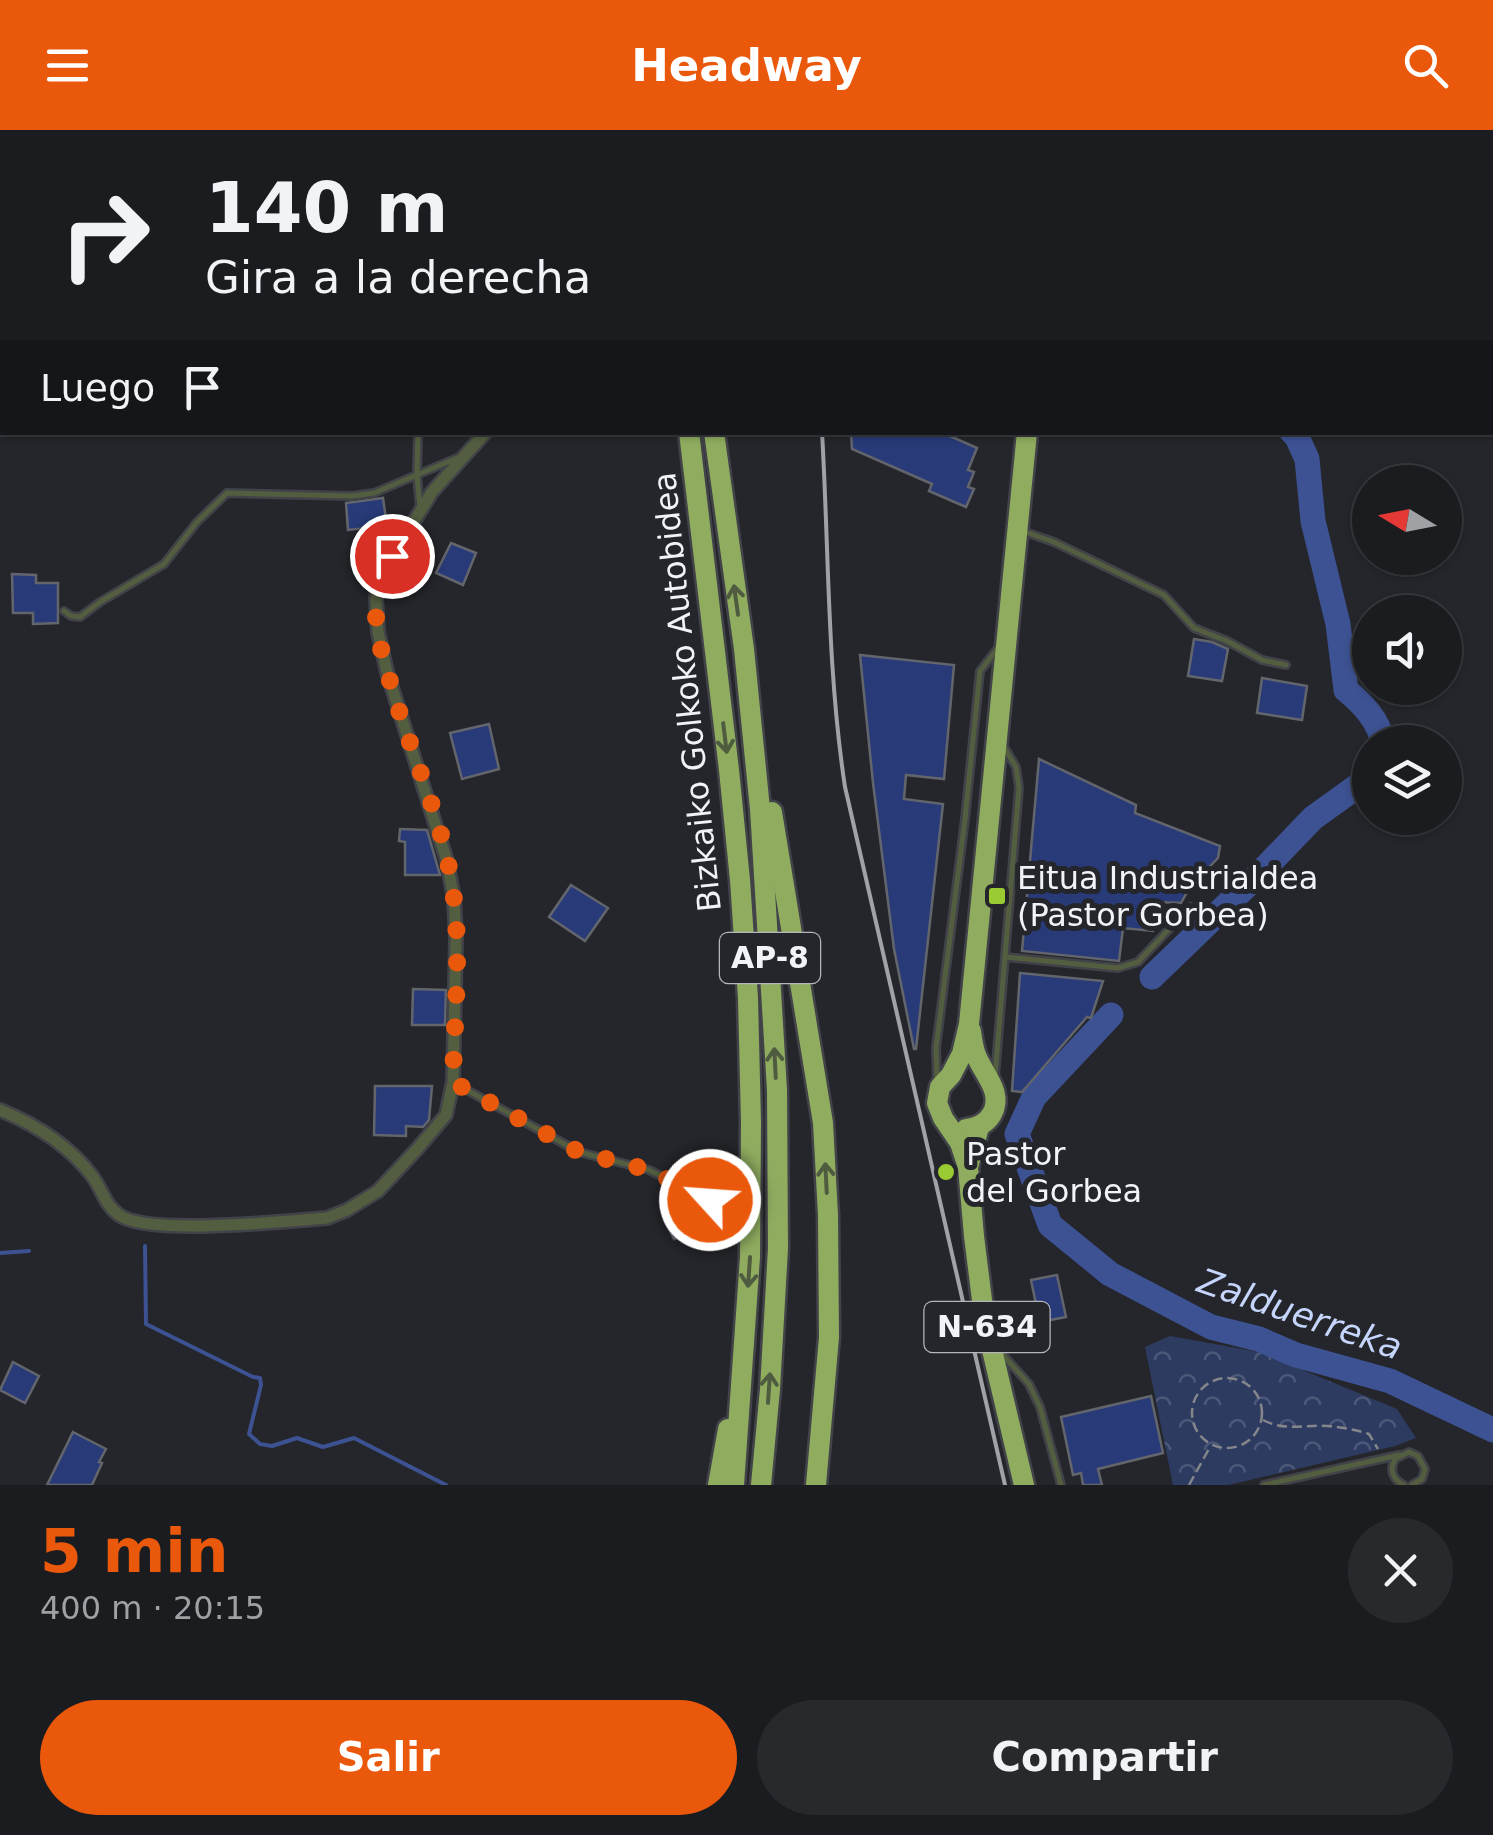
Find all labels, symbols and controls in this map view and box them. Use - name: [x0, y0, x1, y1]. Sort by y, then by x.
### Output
- icon: menu: [40, 38, 95, 93]
- icon: search: [1398, 38, 1453, 93]
- text: Headway: [631, 39, 862, 92]
- text: 140 m: [205, 167, 448, 249]
- icon: right: [40, 170, 170, 300]
- text: Gira a la derecha: [205, 251, 591, 304]
- icon: arrive: [175, 360, 230, 415]
- text: Luego: [40, 366, 155, 410]
- north arrow: [1352, 465, 1462, 575]
- map controls: [1352, 465, 1462, 835]
- street label: Bizkaiko Golkoko Autobidea: [645, 470, 729, 914]
- pin: [350, 514, 435, 599]
- icon: arrive: [365, 529, 420, 584]
- one-way arrow: [727, 584, 745, 617]
- button: sound: [1352, 595, 1462, 705]
- one-way arrow: [716, 721, 735, 753]
- button: layers: [1352, 725, 1462, 835]
- place label: Eitua Industrialdea (Pastor Gorbea): [1017, 859, 1318, 934]
- marker: Eitua Industrialdea (Pastor Gorbea): [986, 885, 1008, 907]
- road number: AP-8: [720, 933, 820, 983]
- one-way arrow: [765, 1048, 784, 1080]
- place label: Pastor del Gorbea: [966, 1135, 1142, 1210]
- position arrow: [658, 1148, 762, 1252]
- marker: Pastor del Gorbea: [935, 1161, 957, 1183]
- one-way arrow: [816, 1163, 835, 1195]
- one-way arrow: [739, 1255, 758, 1287]
- water label: Zalduerreka: [1192, 1260, 1407, 1368]
- road number: N-634: [924, 1302, 1050, 1352]
- one-way arrow: [760, 1372, 779, 1404]
- text: 5 min: [40, 1516, 228, 1586]
- button: close: [1348, 1518, 1453, 1623]
- text: 400 m · 20:15: [40, 1589, 265, 1627]
- button: Salir: [40, 1700, 737, 1815]
- button: Compartir: [757, 1700, 1453, 1815]

